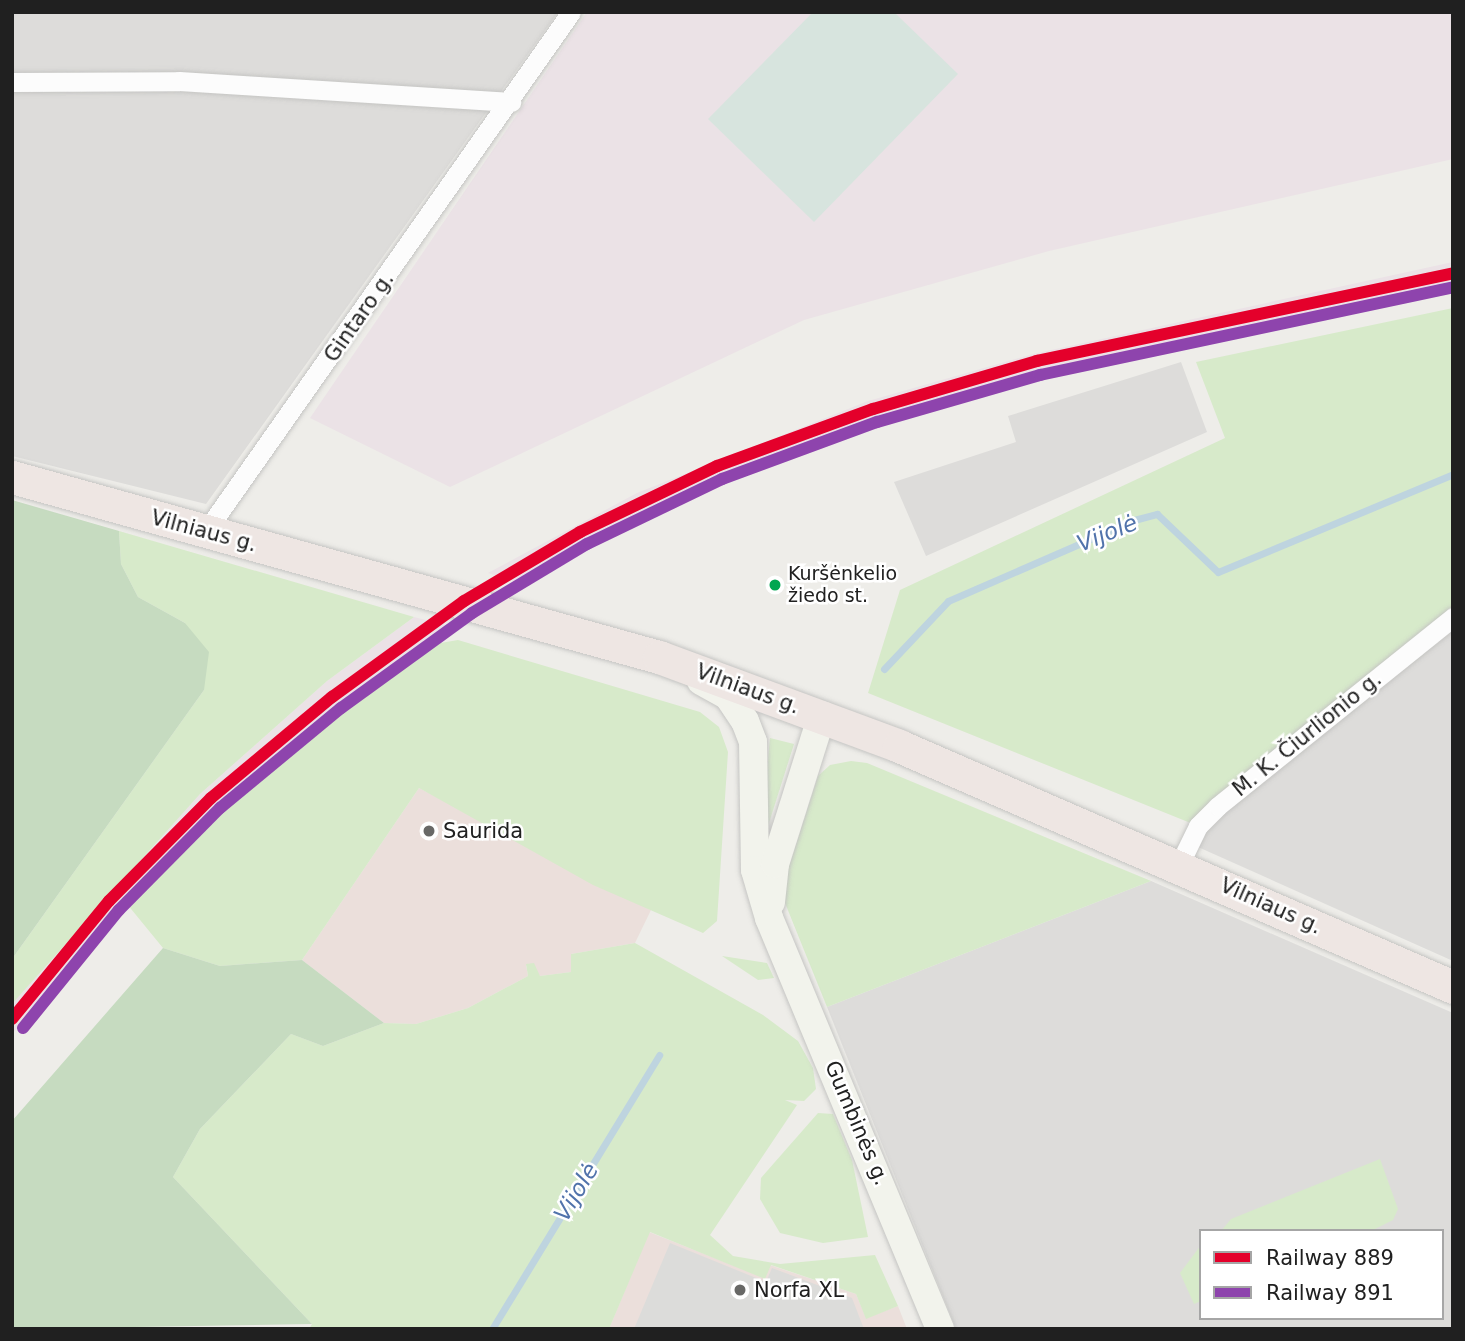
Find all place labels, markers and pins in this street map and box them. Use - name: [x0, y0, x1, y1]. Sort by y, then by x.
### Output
- place label: Kuršėnkelio žiedo st.: [788, 563, 897, 607]
- marker: Kuršėnkelio žiedo st.: [768, 578, 782, 592]
- place label: Saurida: [443, 818, 523, 844]
- marker: Saurida: [421, 823, 437, 839]
- place label: Norfa XL: [754, 1277, 844, 1303]
- marker: Norfa XL: [732, 1282, 748, 1298]

